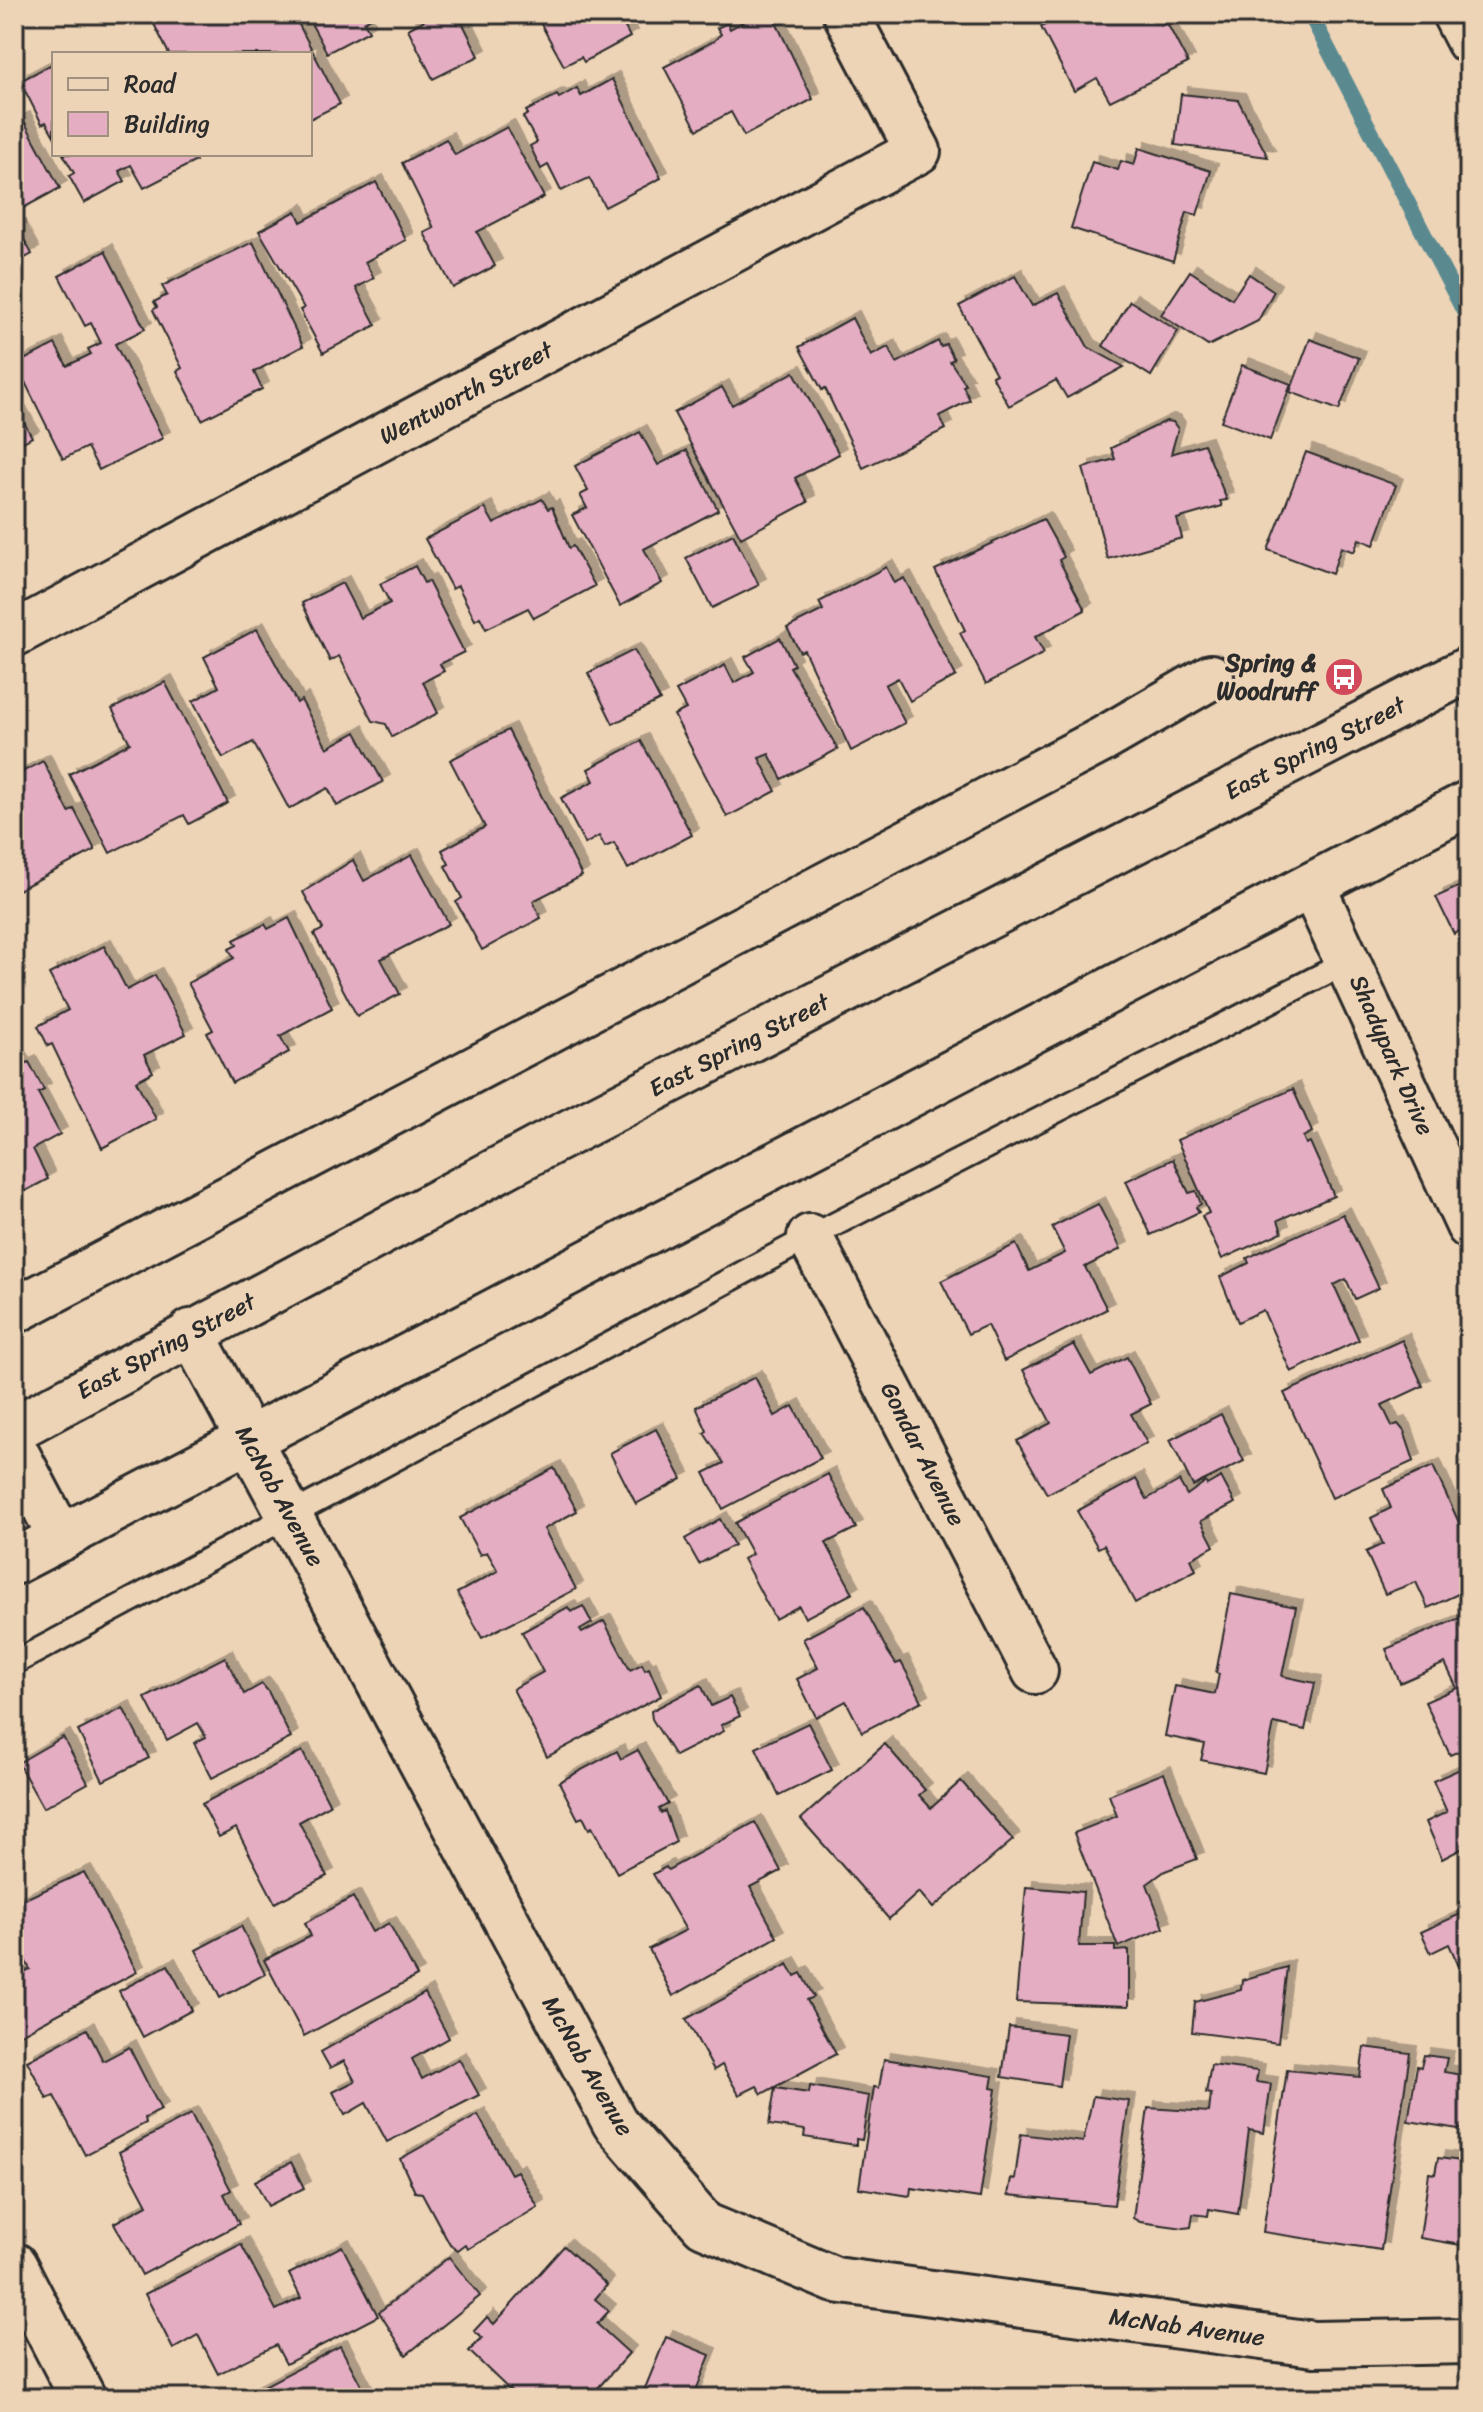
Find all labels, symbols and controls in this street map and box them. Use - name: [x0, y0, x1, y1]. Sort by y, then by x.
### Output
- legend: [52, 52, 312, 156]
- text: Road: [124, 63, 178, 105]
- text: Building: [124, 103, 210, 145]
- street label: Wentworth Street: [371, 329, 562, 457]
- place label: Spring & Woodruff: [1216, 642, 1320, 712]
- bus stop icon: Spring & Woodruff: [1323, 656, 1365, 698]
- street label: East Spring Street: [1217, 684, 1414, 812]
- street label: Shadypark Drive: [1338, 968, 1446, 1142]
- street label: East Spring Street: [641, 981, 838, 1109]
- street label: East Spring Street: [69, 1280, 265, 1411]
- street label: Gondar Avenue: [869, 1374, 977, 1534]
- street label: McNab Avenue: [224, 1417, 336, 1575]
- street label: McNab Avenue: [531, 1988, 645, 2144]
- street label: McNab Avenue: [1106, 2295, 1268, 2359]

